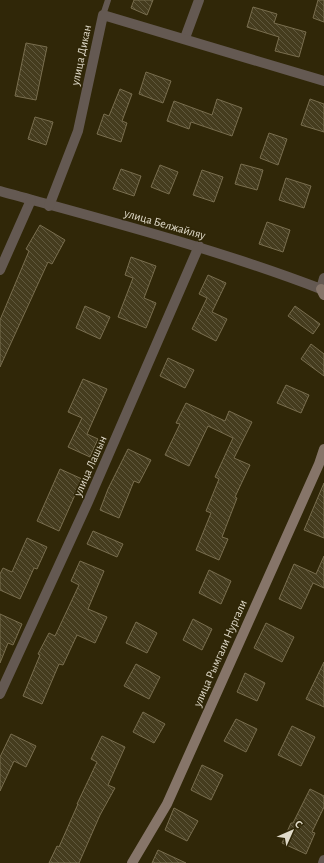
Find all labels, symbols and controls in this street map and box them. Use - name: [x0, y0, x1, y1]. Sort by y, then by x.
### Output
- street label: улица Дикан: [69, 24, 94, 88]
- street label: улица Белжайляу: [122, 206, 207, 242]
- street label: улица Лашын: [71, 434, 110, 499]
- street label: улица Рымгали Нургали: [191, 598, 250, 710]
- north arrow: [272, 811, 312, 851]
- text: С: [293, 818, 305, 830]

